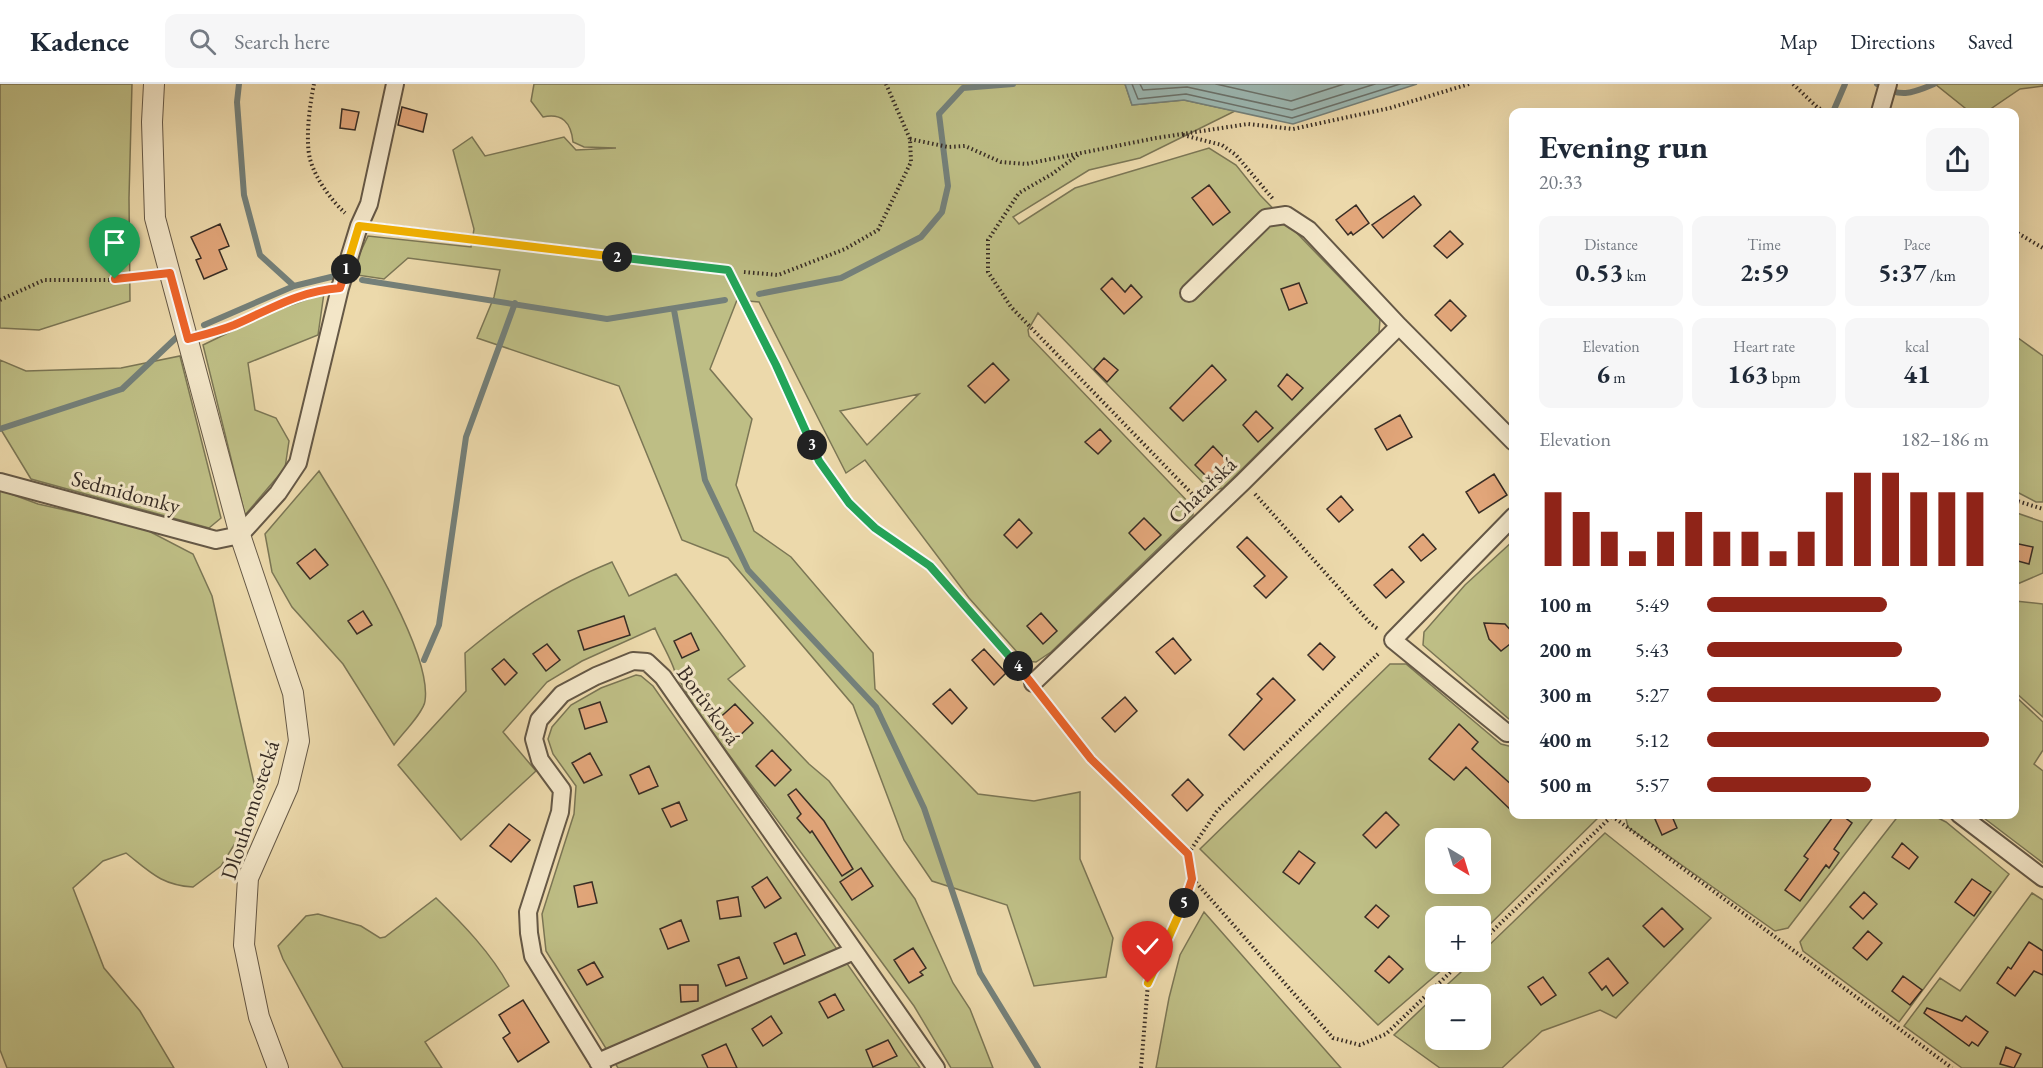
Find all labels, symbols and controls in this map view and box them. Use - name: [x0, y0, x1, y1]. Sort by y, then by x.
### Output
- search box: [165, 14, 585, 68]
- text: Kadence: [30, 23, 129, 59]
- icon: search: [186, 25, 219, 58]
- text: Search here: [234, 27, 330, 56]
- text: Map: [1780, 28, 1817, 55]
- text: Directions: [1850, 28, 1935, 55]
- text: Saved: [1968, 28, 2013, 55]
- text: Evening run: [1539, 125, 1708, 168]
- button: share: [1926, 128, 1989, 191]
- text: 20:33: [1539, 169, 1582, 195]
- pin: [89, 217, 140, 279]
- icon: arrive: [98, 226, 131, 259]
- text: Distance: [1584, 234, 1638, 255]
- text: Time: [1747, 234, 1781, 255]
- text: Pace: [1904, 234, 1930, 255]
- pin: 2: [602, 242, 632, 272]
- text: 2: [613, 246, 621, 267]
- pin: 1: [331, 254, 361, 284]
- text: 0.53: [1576, 255, 1623, 289]
- text: 2:59: [1740, 255, 1788, 289]
- text: 5:37: [1878, 255, 1927, 289]
- text: 1: [342, 258, 350, 279]
- text: km: [1623, 265, 1646, 286]
- text: /km: [1927, 265, 1956, 286]
- text: Elevation: [1582, 336, 1640, 357]
- text: Heart rate: [1733, 336, 1795, 357]
- text: kcal: [1905, 336, 1929, 357]
- text: 6: [1596, 357, 1610, 391]
- text: 163: [1727, 357, 1769, 391]
- text: 41: [1903, 357, 1931, 391]
- text: m: [1610, 367, 1626, 388]
- text: bpm: [1769, 367, 1801, 388]
- text: Elevation: [1539, 426, 1611, 452]
- text: 182–186 m: [1901, 426, 1989, 452]
- pin: 3: [797, 430, 827, 460]
- text: 3: [808, 434, 816, 455]
- street label: Chatařská: [1161, 450, 1243, 530]
- street label: Sedmidomky: [68, 464, 184, 521]
- text: 100 m: [1539, 592, 1592, 618]
- text: 5:49: [1635, 592, 1669, 618]
- text: 200 m: [1539, 637, 1592, 663]
- text: 5:43: [1635, 637, 1669, 663]
- pin: 4: [1003, 651, 1033, 681]
- text: 4: [1014, 655, 1022, 676]
- street label: Borůvková: [670, 660, 748, 751]
- text: 300 m: [1539, 682, 1592, 708]
- text: 5:27: [1635, 682, 1669, 708]
- text: 400 m: [1539, 727, 1592, 753]
- text: 5:12: [1635, 727, 1669, 753]
- street label: Dlouhomostecká: [214, 736, 286, 883]
- text: 500 m: [1539, 772, 1592, 798]
- text: 5:57: [1635, 772, 1669, 798]
- north arrow: [1425, 828, 1491, 894]
- map controls: [1425, 828, 1491, 1050]
- pin: 5: [1169, 888, 1199, 918]
- text: 5: [1180, 892, 1188, 913]
- button: +: [1425, 906, 1491, 972]
- pin: [1122, 921, 1173, 983]
- icon: check: [1131, 930, 1164, 963]
- button: −: [1425, 984, 1491, 1050]

